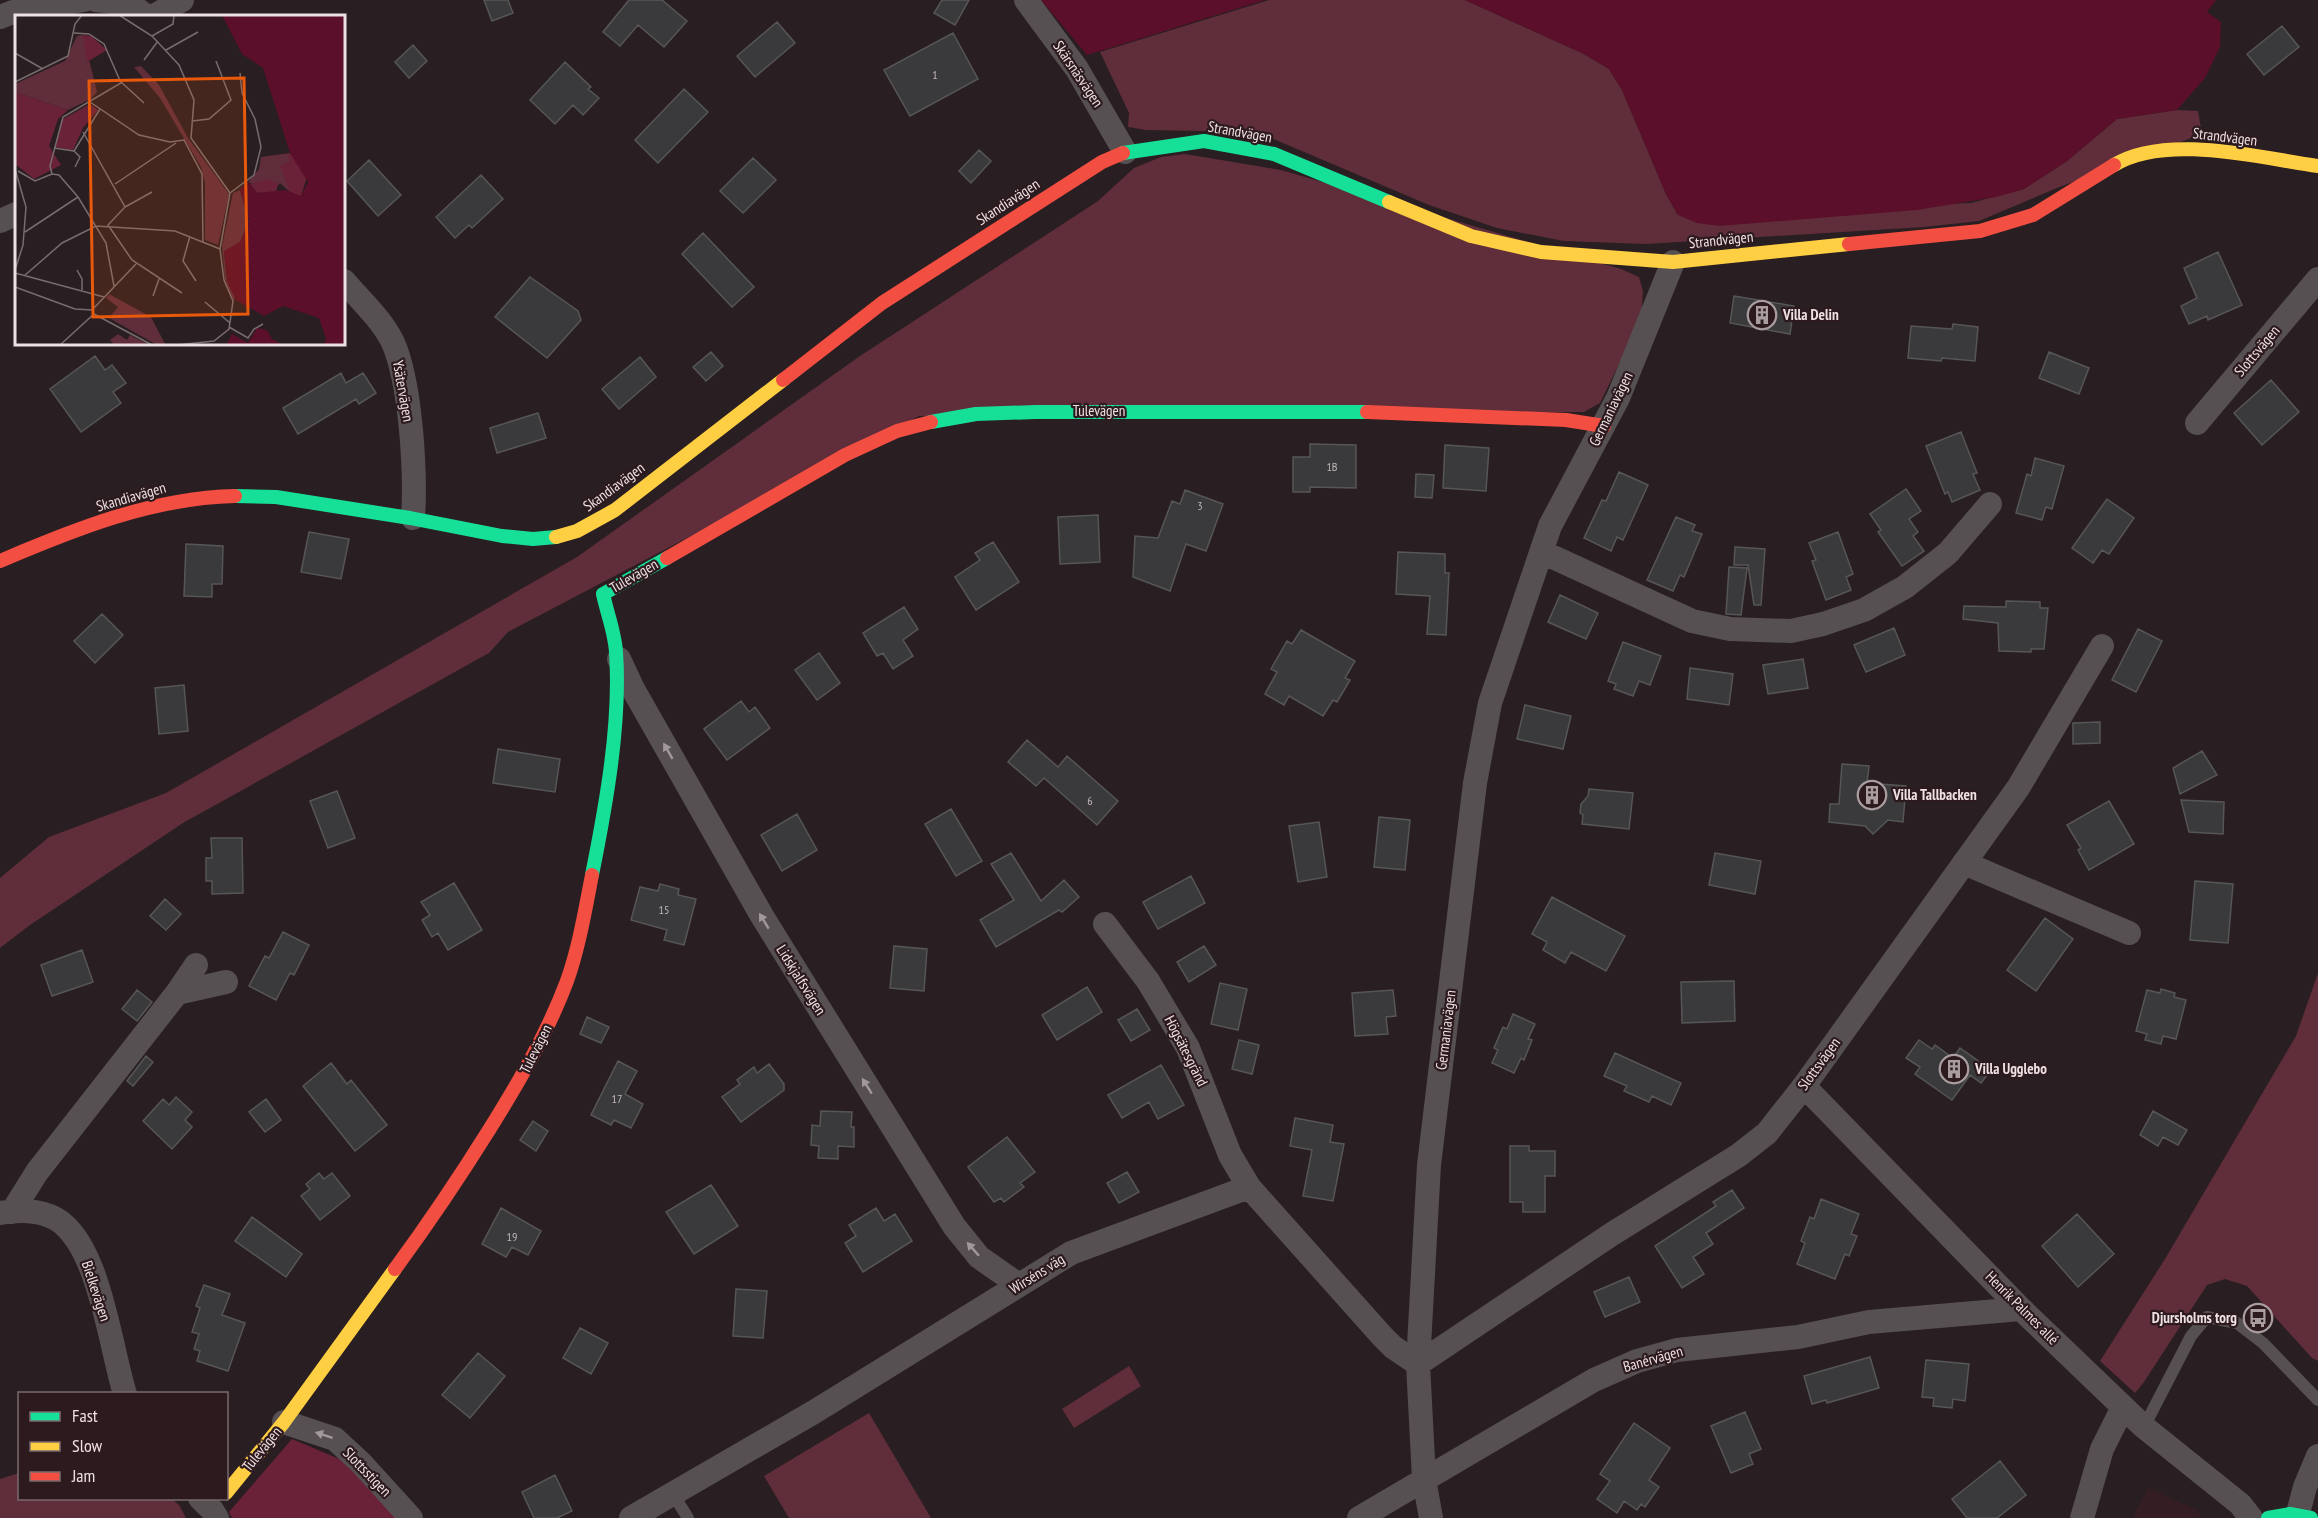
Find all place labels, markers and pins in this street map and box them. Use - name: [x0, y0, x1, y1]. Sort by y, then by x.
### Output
- building icon: Villa Delin: [1746, 299, 1778, 331]
- place label: Villa Delin: [1782, 305, 1839, 324]
- building icon: Villa Tallbacken: [1856, 779, 1888, 811]
- place label: Villa Tallbacken: [1892, 785, 1977, 804]
- building icon: Villa Ugglebo: [1938, 1053, 1970, 1085]
- place label: Villa Ugglebo: [1974, 1059, 2047, 1078]
- bus stop icon: Djursholms torg: [2242, 1302, 2274, 1334]
- place label: Djursholms torg: [2152, 1308, 2237, 1327]

